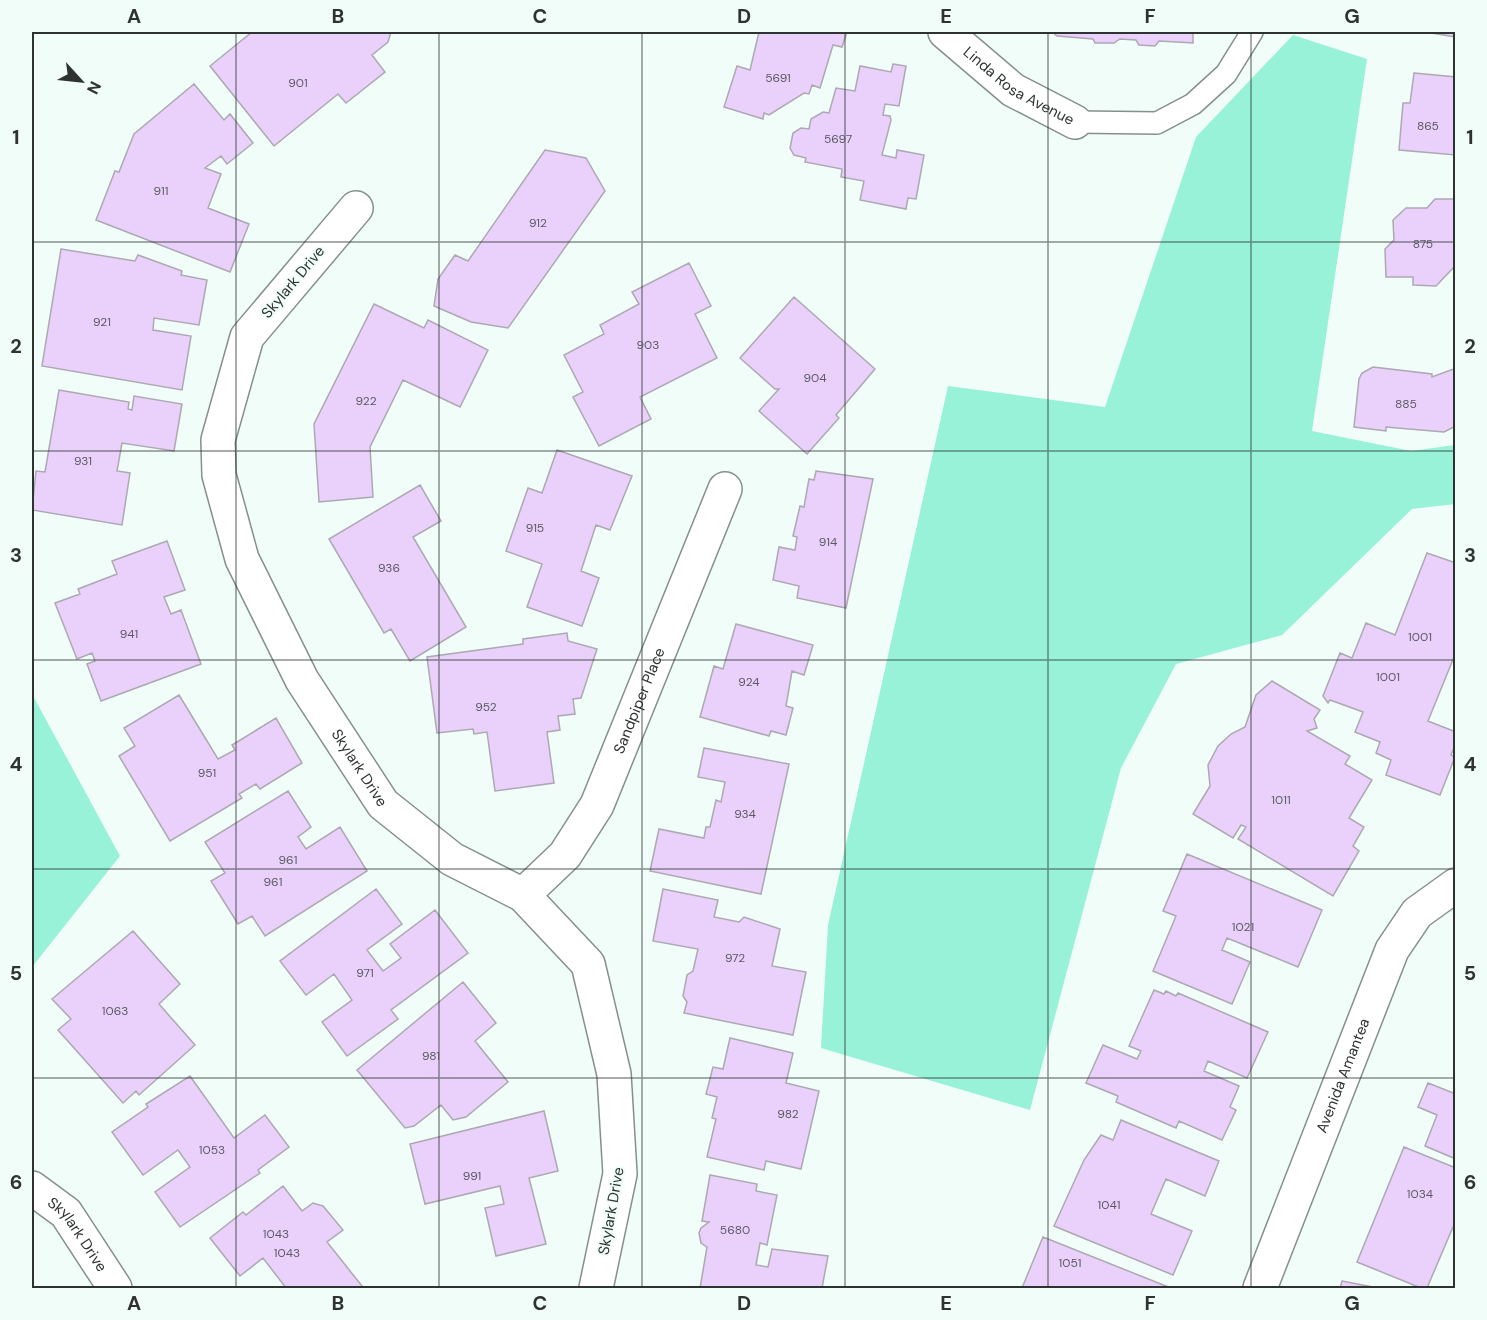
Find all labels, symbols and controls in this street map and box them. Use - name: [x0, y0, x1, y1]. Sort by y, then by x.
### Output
- text: A: [127, 3, 141, 29]
- text: B: [332, 3, 344, 29]
- text: C: [533, 3, 547, 29]
- text: D: [737, 3, 751, 29]
- text: E: [940, 3, 952, 29]
- text: F: [1144, 3, 1156, 29]
- text: G: [1344, 3, 1360, 29]
- street label: Linda Rosa Avenue: [959, 42, 1078, 130]
- north arrow: [51, 51, 111, 111]
- house number: 5691: [765, 70, 791, 86]
- house number: 901: [288, 75, 308, 91]
- text: N: [82, 78, 106, 98]
- house number: 865: [1417, 118, 1439, 134]
- text: 1: [12, 124, 20, 150]
- text: 1: [1466, 124, 1474, 150]
- house number: 5697: [824, 131, 852, 147]
- house number: 911: [154, 183, 168, 199]
- house number: 912: [529, 215, 547, 231]
- house number: 875: [1413, 236, 1433, 252]
- street label: Skylark Drive: [257, 242, 329, 322]
- house number: 921: [93, 314, 111, 330]
- text: 2: [10, 333, 22, 359]
- text: 2: [1464, 333, 1476, 359]
- house number: 903: [637, 337, 659, 353]
- house number: 904: [803, 370, 827, 386]
- house number: 922: [355, 393, 377, 409]
- house number: 885: [1395, 396, 1417, 412]
- house number: 931: [74, 453, 92, 469]
- house number: 915: [526, 520, 544, 536]
- house number: 914: [819, 534, 837, 550]
- text: 3: [10, 542, 22, 568]
- text: 3: [1464, 542, 1476, 568]
- house number: 936: [378, 560, 400, 576]
- house number: 941: [120, 626, 138, 642]
- house number: 1001: [1408, 629, 1432, 645]
- street label: Sandpiper Place: [609, 645, 670, 757]
- house number: 1001: [1376, 669, 1400, 685]
- house number: 924: [738, 674, 760, 690]
- house number: 952: [475, 699, 497, 715]
- street label: Skylark Drive: [327, 725, 392, 811]
- text: 4: [10, 751, 23, 777]
- text: 4: [1464, 751, 1477, 777]
- house number: 951: [198, 765, 216, 781]
- house number: 1011: [1271, 792, 1291, 808]
- house number: 934: [734, 806, 756, 822]
- house number: 961: [279, 852, 297, 868]
- house number: 961: [264, 874, 282, 890]
- house number: 1021: [1232, 919, 1254, 935]
- house number: 972: [725, 950, 745, 966]
- text: 5: [10, 960, 22, 986]
- text: 5: [1464, 960, 1476, 986]
- house number: 971: [356, 965, 374, 981]
- house number: 1063: [102, 1003, 128, 1019]
- street label: Avenida Amantea: [1312, 1015, 1374, 1136]
- house number: 981: [422, 1048, 440, 1064]
- house number: 982: [777, 1106, 799, 1122]
- house number: 1053: [199, 1142, 225, 1158]
- street label: Skylark Drive: [593, 1166, 629, 1256]
- house number: 991: [463, 1168, 481, 1184]
- text: 6: [10, 1169, 22, 1195]
- text: 6: [1464, 1169, 1476, 1195]
- house number: 1034: [1407, 1186, 1433, 1202]
- street label: Skylark Drive: [43, 1193, 112, 1276]
- house number: 1041: [1098, 1197, 1120, 1213]
- house number: 5680: [720, 1222, 750, 1238]
- house number: 1043: [263, 1226, 289, 1242]
- house number: 1043: [274, 1245, 300, 1261]
- house number: 1051: [1058, 1255, 1082, 1271]
- text: A: [127, 1290, 141, 1316]
- text: B: [332, 1290, 344, 1316]
- text: C: [533, 1290, 547, 1316]
- text: D: [737, 1290, 751, 1316]
- text: E: [940, 1290, 952, 1316]
- text: F: [1144, 1290, 1156, 1316]
- text: G: [1344, 1290, 1360, 1316]

